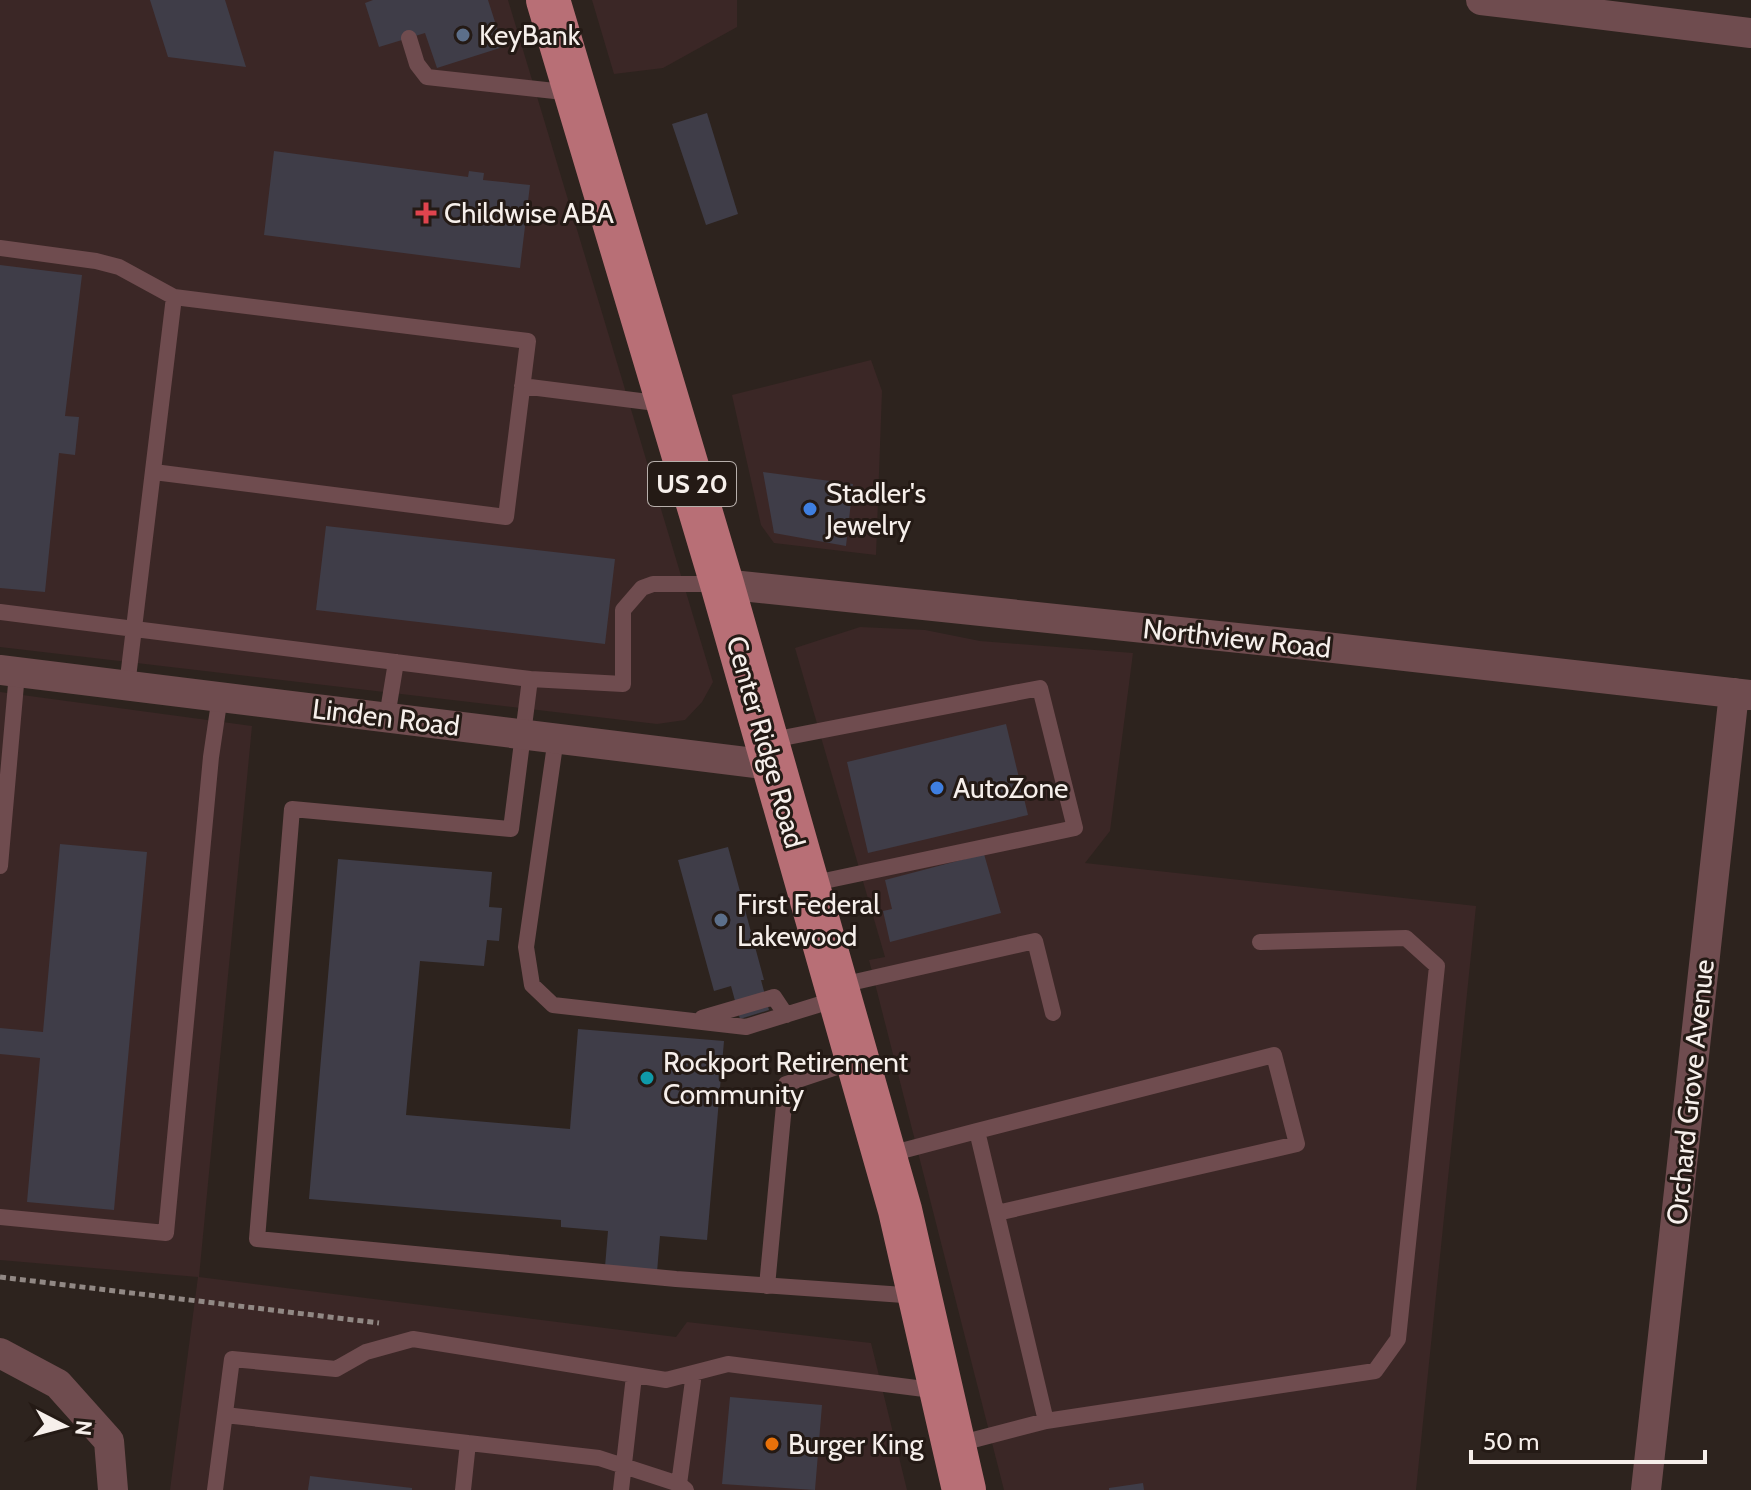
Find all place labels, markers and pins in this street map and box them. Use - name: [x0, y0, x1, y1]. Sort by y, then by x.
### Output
- place label: KeyBank: [479, 18, 581, 52]
- marker: KeyBank: [454, 26, 472, 44]
- place label: Childwise ABA: [444, 196, 615, 230]
- marker: Childwise ABA: [415, 202, 437, 224]
- place label: Stadler's Jewelry: [825, 476, 926, 542]
- marker: Stadler's Jewelry: [801, 500, 819, 518]
- place label: AutoZone: [953, 771, 1068, 805]
- marker: AutoZone: [928, 779, 946, 797]
- place label: First Federal Lakewood: [737, 887, 880, 953]
- marker: First Federal Lakewood: [712, 911, 730, 929]
- place label: Rockport Retirement Community: [663, 1045, 908, 1111]
- marker: Rockport Retirement Community: [638, 1069, 656, 1087]
- place label: Burger King: [788, 1427, 924, 1461]
- marker: Burger King: [763, 1435, 781, 1453]

